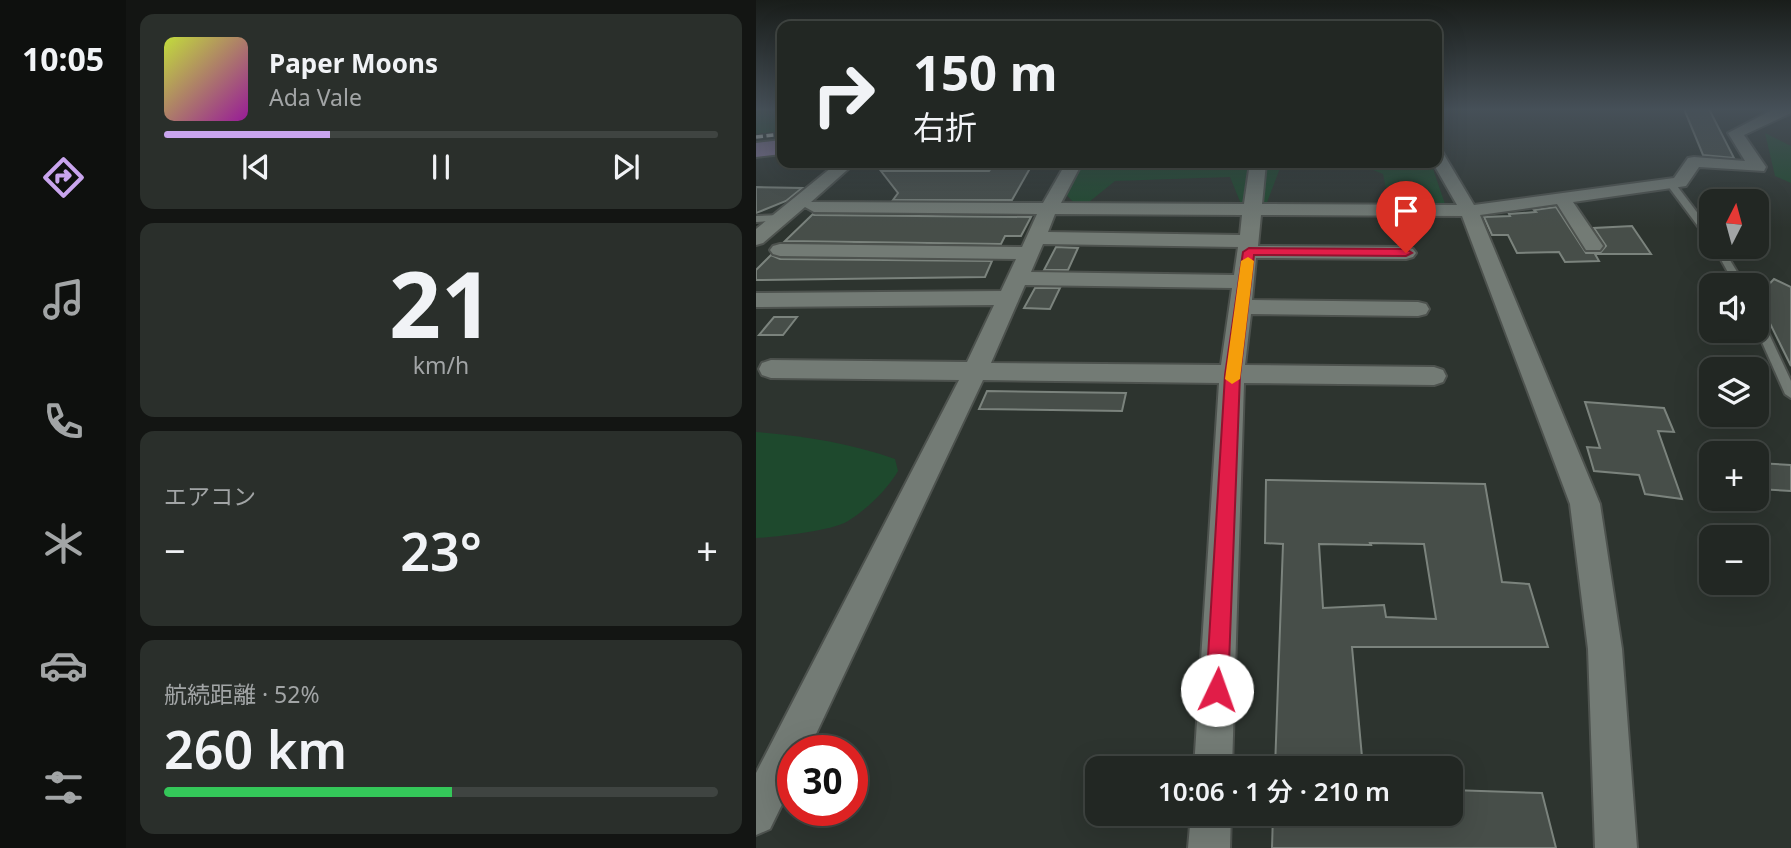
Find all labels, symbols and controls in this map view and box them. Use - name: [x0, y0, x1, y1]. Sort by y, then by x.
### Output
- text: 10:05: [22, 37, 104, 80]
- text: 150 m: [913, 39, 1058, 105]
- text: Paper Moons: [269, 45, 438, 81]
- icon: right: [798, 49, 889, 140]
- text: Ada Vale: [269, 81, 362, 113]
- text: 右折: [913, 105, 977, 148]
- icon: previous: [237, 148, 275, 186]
- icon: pause: [422, 148, 460, 186]
- icon: next: [607, 148, 645, 186]
- icon: directions: [39, 153, 88, 202]
- pin: [1376, 181, 1436, 253]
- north arrow: [1699, 189, 1769, 259]
- map controls: [1699, 189, 1769, 595]
- icon: arrive: [1387, 192, 1425, 230]
- text: 21: [389, 241, 493, 365]
- button: sound: [1699, 273, 1769, 343]
- icon: music: [39, 275, 88, 324]
- text: km/h: [413, 349, 469, 381]
- button: layers: [1699, 357, 1769, 427]
- icon: phone: [39, 397, 88, 446]
- button: +: [1699, 441, 1769, 511]
- text: エアコン: [164, 480, 256, 512]
- text: 23°: [400, 515, 482, 586]
- icon: climate: [39, 519, 88, 568]
- text: −: [164, 524, 186, 576]
- text: +: [696, 524, 718, 576]
- button: −: [1699, 525, 1769, 595]
- icon: car: [39, 641, 88, 690]
- position arrow: [1180, 653, 1254, 727]
- text: 航続距離 · 52%: [164, 678, 320, 710]
- text: 260 km: [164, 713, 347, 784]
- speed limit sign: 30: [777, 735, 868, 826]
- icon: filters: [39, 763, 88, 812]
- text: 10:06 · 1 分 · 210 m: [1158, 773, 1390, 809]

